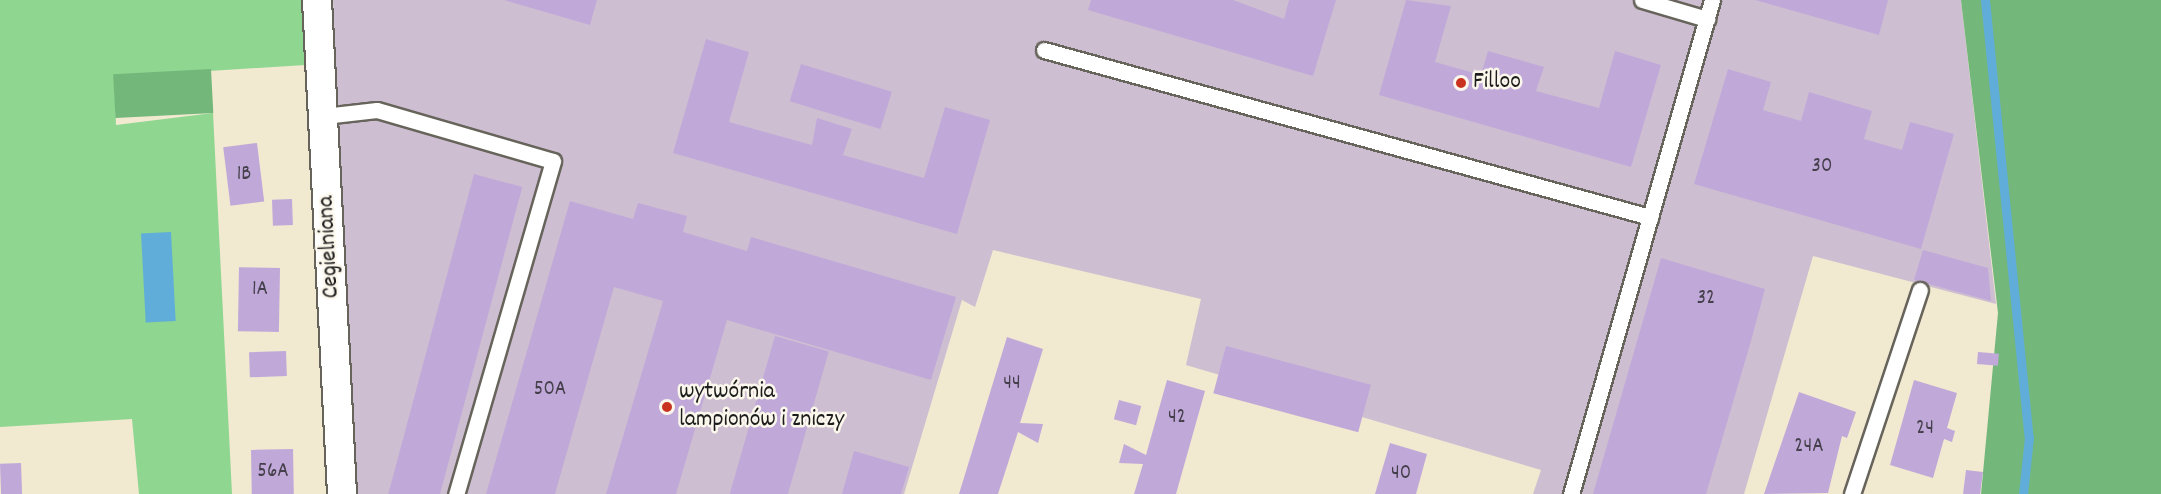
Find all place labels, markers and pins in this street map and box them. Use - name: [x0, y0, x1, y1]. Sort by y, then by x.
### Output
- place label: Filloo: [1473, 69, 1521, 97]
- marker: Filloo: [1454, 76, 1468, 90]
- place label: wytwórnia lampionów i zniczy: [679, 379, 844, 435]
- marker: wytwórnia lampionów i zniczy: [660, 400, 674, 414]

